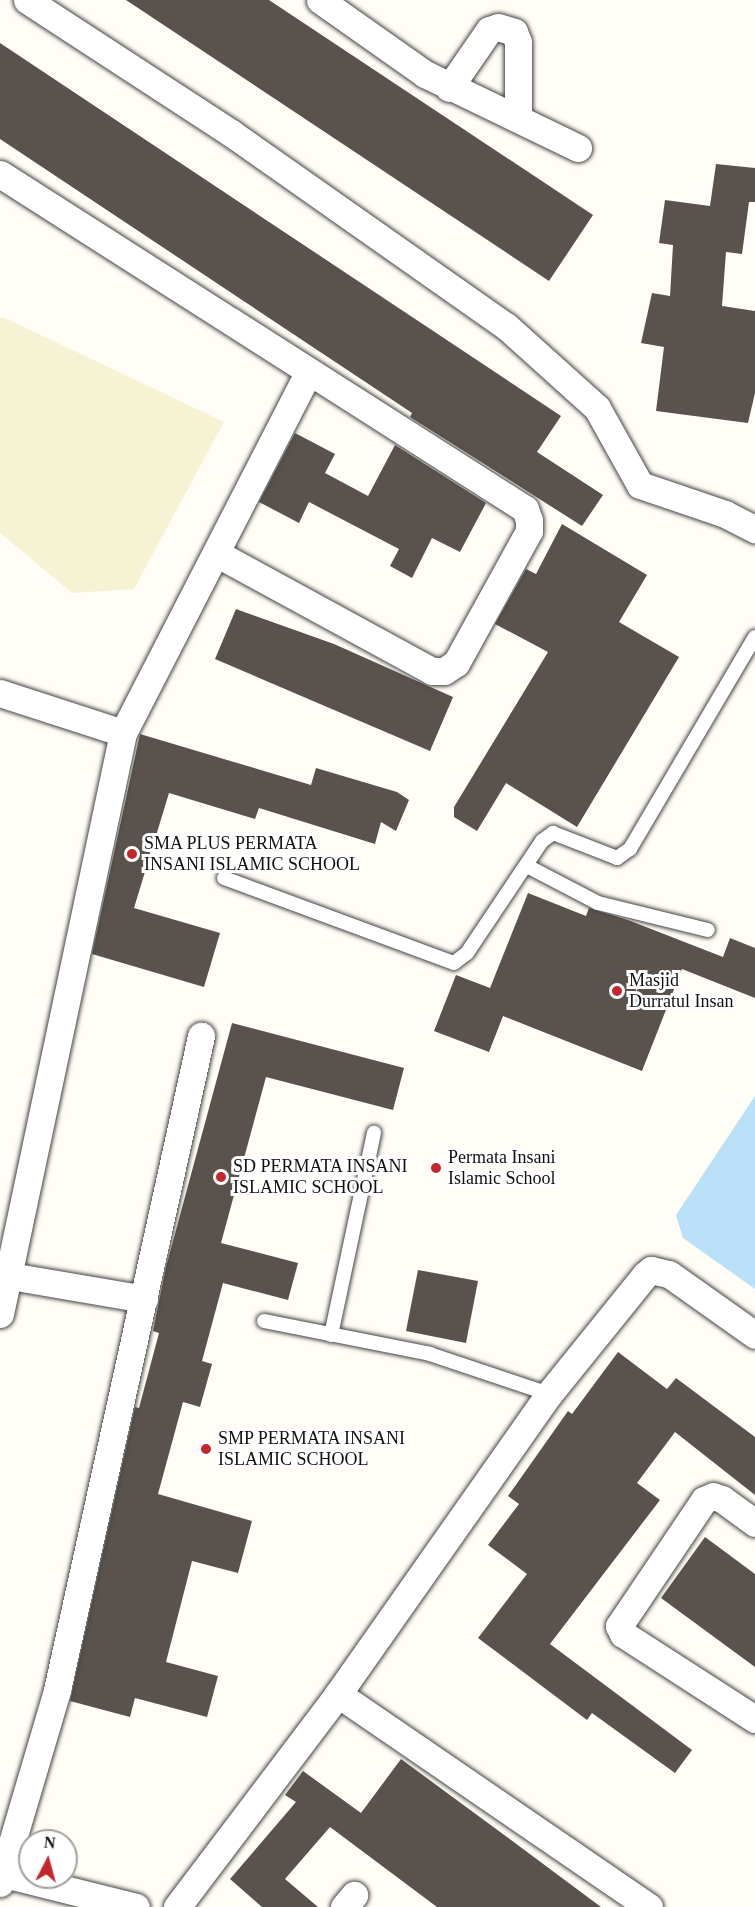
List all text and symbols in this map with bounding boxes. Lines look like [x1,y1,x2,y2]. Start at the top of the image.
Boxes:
place label: SMA PLUS PERMATA INSANI ISLAMIC SCHOOL [144,833,360,876]
marker: SMA PLUS PERMATA INSANI ISLAMIC SCHOOL [125,847,139,861]
place label: Masjid Durratul Insan [629,970,733,1012]
marker: Masjid Durratul Insan [610,984,624,998]
place label: Permata Insani Islamic School [448,1147,555,1190]
place label: SD PERMATA INSANI ISLAMIC SCHOOL [233,1156,409,1198]
marker: Permata Insani Islamic School [429,1161,443,1175]
marker: SD PERMATA INSANI ISLAMIC SCHOOL [214,1170,228,1184]
place label: SMP PERMATA INSANI ISLAMIC SCHOOL [218,1428,407,1470]
marker: SMP PERMATA INSANI ISLAMIC SCHOOL [199,1442,213,1456]
north arrow [18,1829,78,1889]
text: N [43,1834,56,1852]

